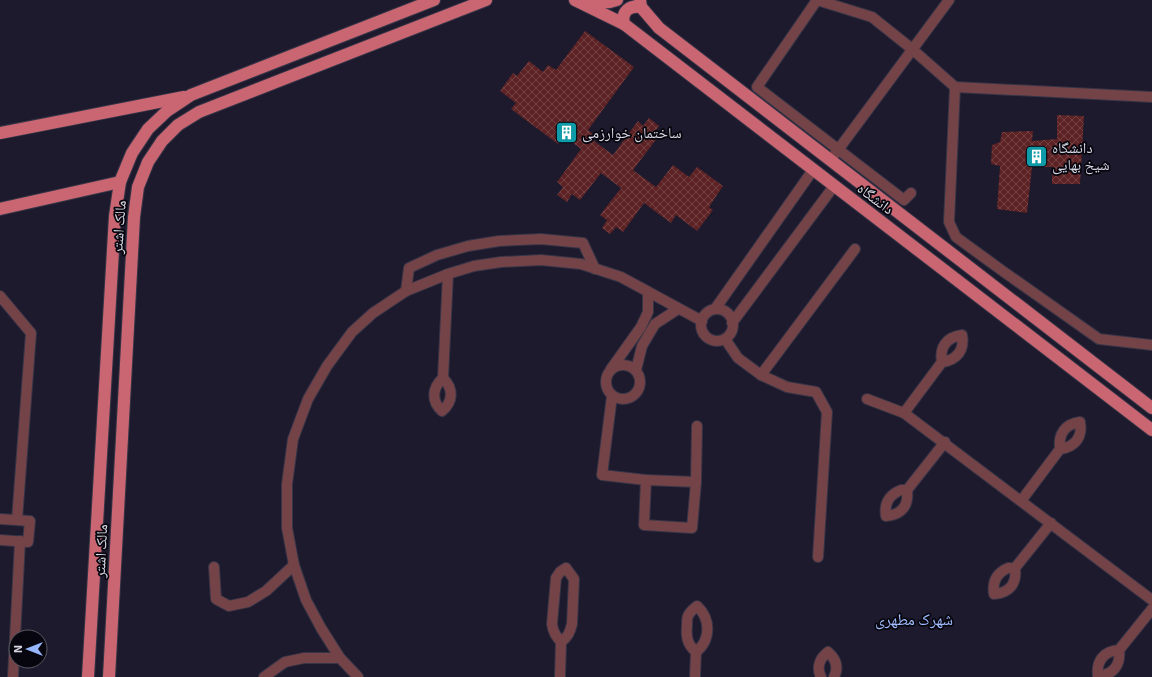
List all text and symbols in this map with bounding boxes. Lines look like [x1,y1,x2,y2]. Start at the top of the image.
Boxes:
building icon: ساختمان خوارزمی [553,119,579,145]
place label: ساختمان خوارزمی [582,123,682,143]
place label: دانشگاه شیخ بهایی [1052,138,1110,175]
building icon: دانشگاه شیخ بهایی [1024,143,1050,169]
street label: دانشگاه [854,179,898,217]
street label: مالک اشتر [107,199,130,255]
street label: مالک اشتر [90,524,111,579]
district label: شهرک مطهری [875,609,953,630]
north arrow [8,629,48,669]
text: N [11,645,24,653]

